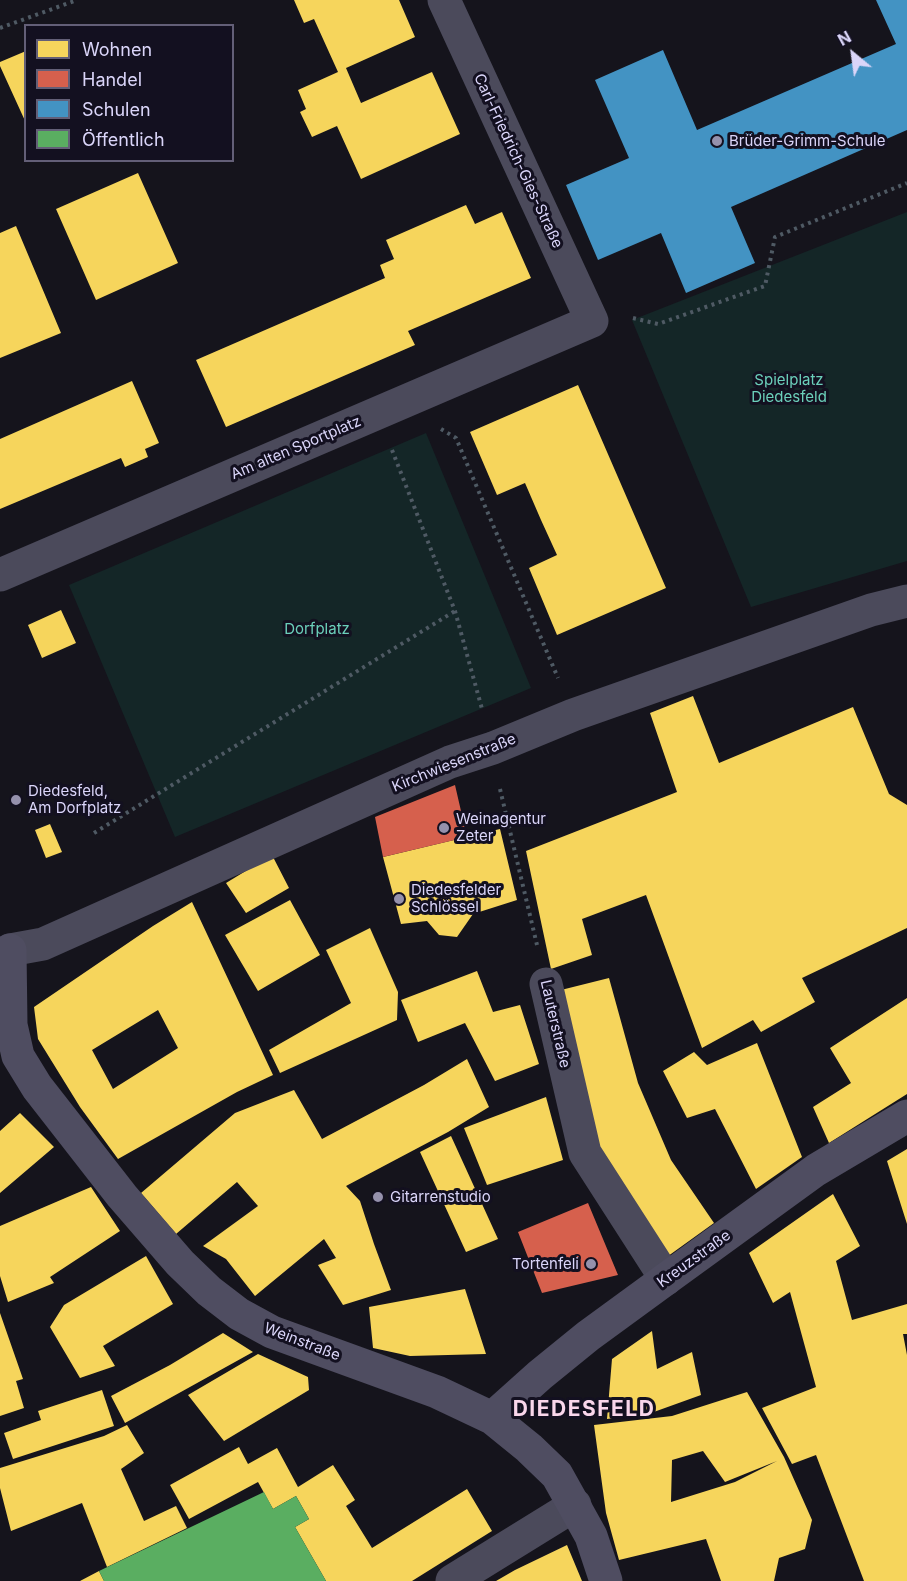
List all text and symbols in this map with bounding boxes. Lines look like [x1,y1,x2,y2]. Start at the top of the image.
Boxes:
legend [24,24,234,162]
north arrow [823,24,883,84]
text: N [834,27,854,50]
text: Wohnen [82,39,152,60]
text: Handel [82,69,142,90]
street label: Carl-Friedrich-Gies-Straße [470,71,566,251]
text: Schulen [82,99,151,120]
text: Öffentlich [82,129,165,150]
place label: Brüder-Grimm-Schule [729,132,885,150]
marker: Brüder-Grimm-Schule [710,134,724,148]
park label: Spielplatz Diedesfeld [751,371,827,406]
street label: Am alten Sportplatz [228,412,364,484]
park label: Dorfplatz [284,620,350,638]
street label: Kirchwiesenstraße [390,730,518,796]
place label: Diedesfeld, Am Dorfplatz [28,782,121,817]
marker: Diedesfeld, Am Dorfplatz [9,793,23,807]
place label: Weinagentur Zeter [456,810,546,845]
marker: Weinagentur Zeter [437,821,451,835]
place label: Diedesfelder Schlössel [411,881,501,916]
marker: Diedesfelder Schlössel [392,892,406,906]
street label: Lauterstraße [536,978,574,1070]
place label: Gitarrenstudio [390,1188,491,1206]
marker: Gitarrenstudio [371,1190,385,1204]
street label: Kreuzstraße [654,1226,734,1292]
place label: Tortenfeli [512,1255,579,1273]
marker: Tortenfeli [584,1257,598,1271]
street label: Weinstraße [261,1319,343,1365]
district label: DIEDESFELD [513,1397,655,1423]

